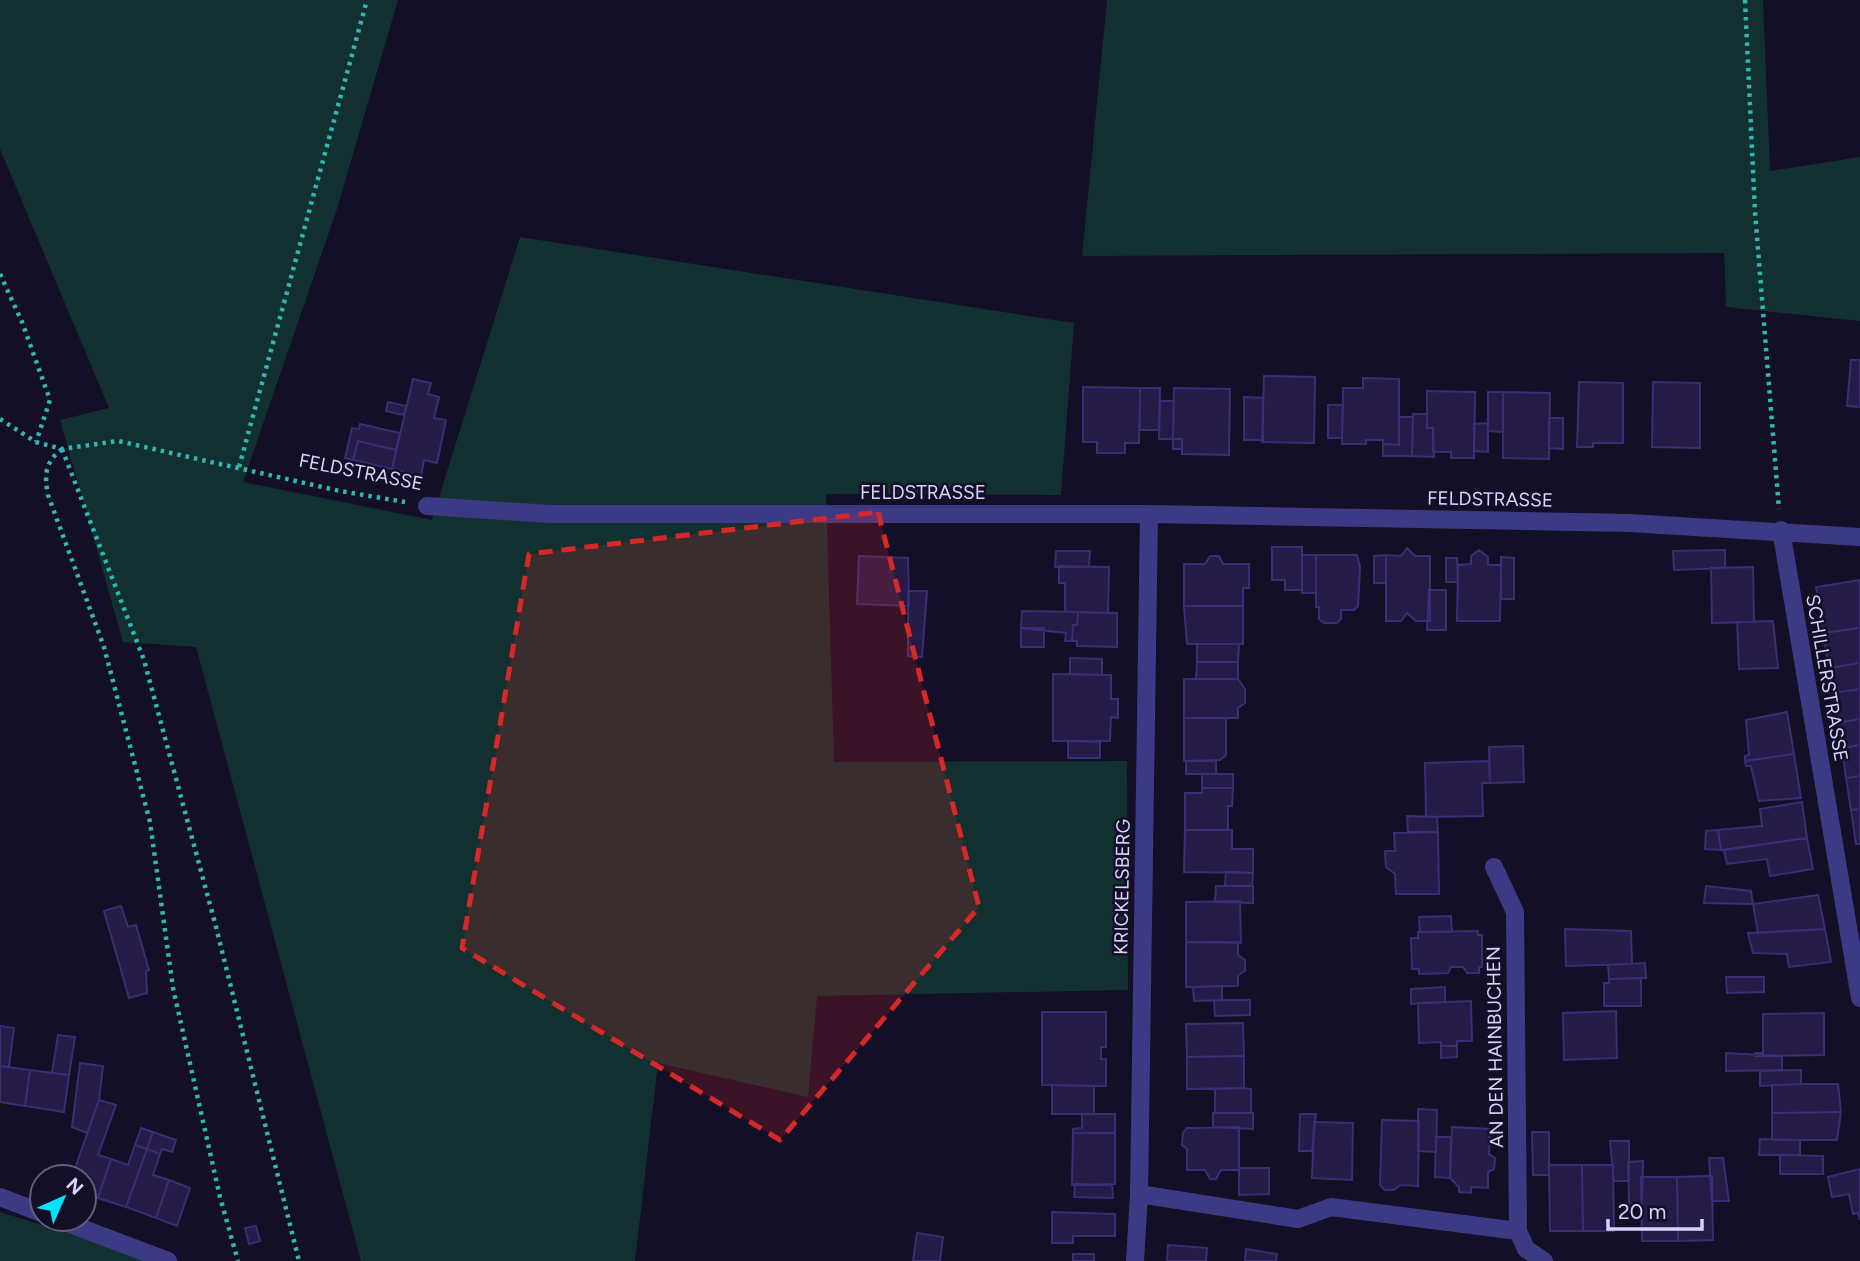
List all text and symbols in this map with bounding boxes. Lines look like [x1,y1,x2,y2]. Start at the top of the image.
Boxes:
street label: FELDSTRASSE [297,449,425,495]
street label: FELDSTRASSE [860,481,986,504]
street label: FELDSTRASSE [1427,486,1553,512]
street label: SCHILLERSTRASSE [1801,593,1853,763]
street label: KRICKELSBERG [1109,819,1135,955]
street label: AN DEN HAINBUCHEN [1482,946,1508,1148]
north arrow [28,1163,98,1233]
text: N [61,1173,88,1200]
scale bar [1608,1188,1702,1232]
text: 20 m [1618,1199,1666,1224]

